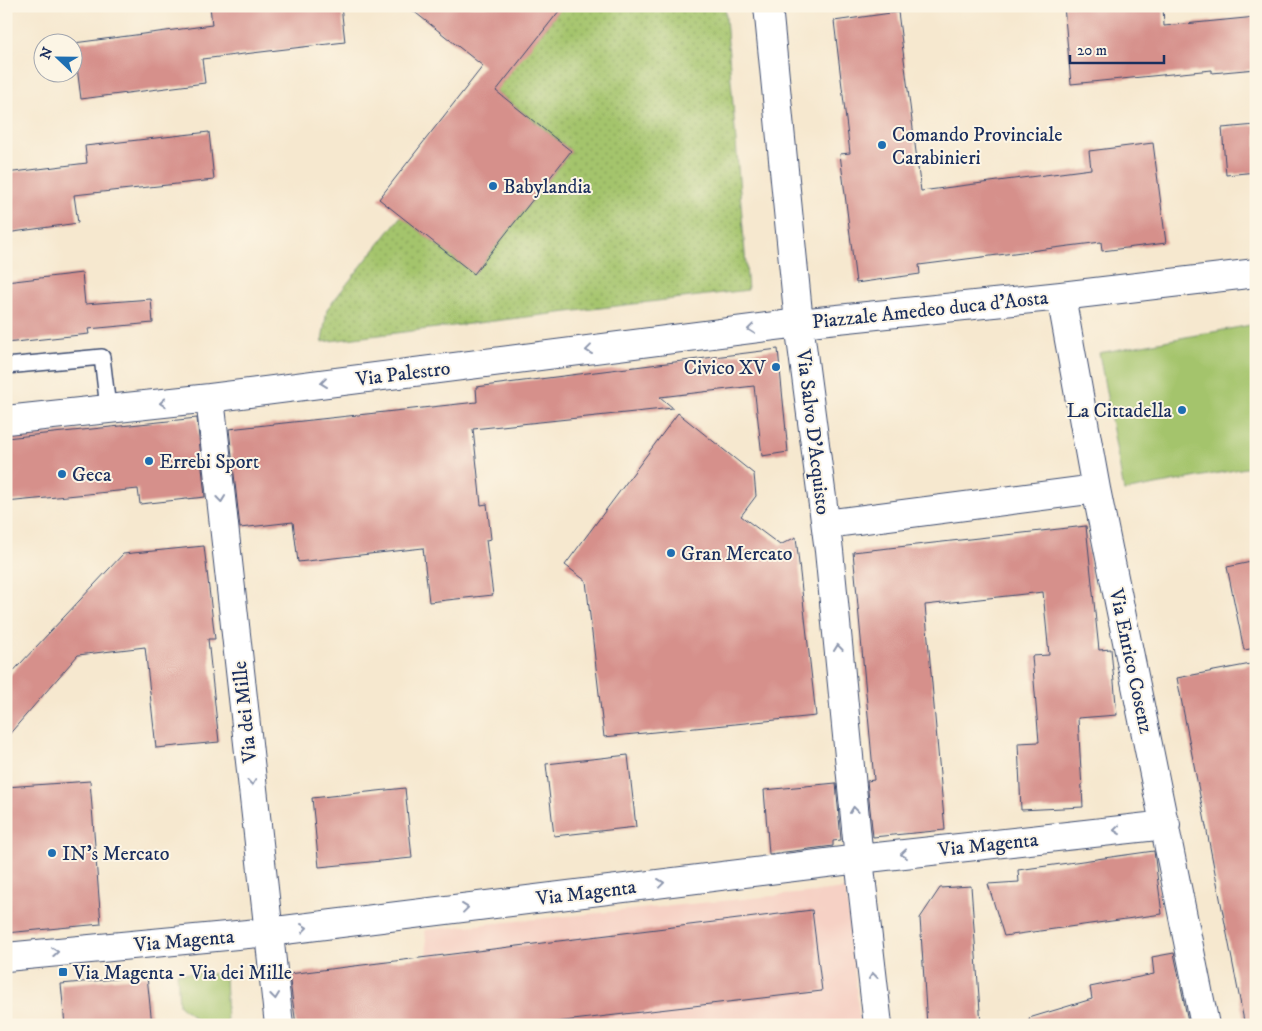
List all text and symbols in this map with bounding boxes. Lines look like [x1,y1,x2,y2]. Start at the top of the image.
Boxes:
north arrow [32,32,82,82]
scale bar [1070,32,1163,64]
text: 20 m [1077,41,1107,60]
text: N [36,44,58,62]
place label: Comando Provinciale Carabinieri [892,123,1063,171]
marker: Comando Provinciale Carabinieri [876,139,888,151]
place label: Babylandia [503,175,592,200]
marker: Babylandia [487,180,499,192]
street label: Piazzale Amedeo duca d'Aosta [811,286,1050,335]
one-way arrow [746,323,754,334]
one-way arrow [585,344,593,355]
street label: Via Salvo D'Acquisto [790,347,835,516]
street label: Via Palestro [354,356,452,393]
place label: Civico XV [684,356,766,381]
marker: Civico XV [770,361,782,373]
one-way arrow [320,378,328,388]
one-way arrow [158,397,166,408]
place label: La Cittadella [1066,399,1172,424]
marker: La Cittadella [1176,404,1188,416]
place label: Errebi Sport [159,450,259,475]
marker: Errebi Sport [143,455,155,467]
place label: Geca [72,463,112,488]
marker: Geca [56,468,68,480]
one-way arrow [215,495,226,503]
place label: Gran Mercato [681,542,793,567]
marker: Gran Mercato [665,547,677,559]
street label: Via Enrico Cosenz [1103,586,1158,736]
one-way arrow [833,644,844,652]
street label: Via dei Mille [228,660,263,765]
one-way arrow [246,779,257,787]
one-way arrow [849,806,860,814]
one-way arrow [1113,824,1121,835]
street label: Via Magenta [936,828,1040,863]
place label: IN's Mercato [62,842,169,867]
marker: IN's Mercato [46,847,58,859]
one-way arrow [899,848,907,859]
street label: Via Magenta [534,875,638,912]
one-way arrow [657,878,665,889]
one-way arrow [460,903,469,913]
one-way arrow [299,923,308,933]
street label: Via Magenta [132,925,236,958]
one-way arrow [51,947,59,958]
place label: Via Magenta - Via dei Mille [72,961,292,986]
marker: Via Magenta - Via dei Mille [57,966,69,978]
one-way arrow [868,972,879,980]
one-way arrow [269,992,280,1000]

